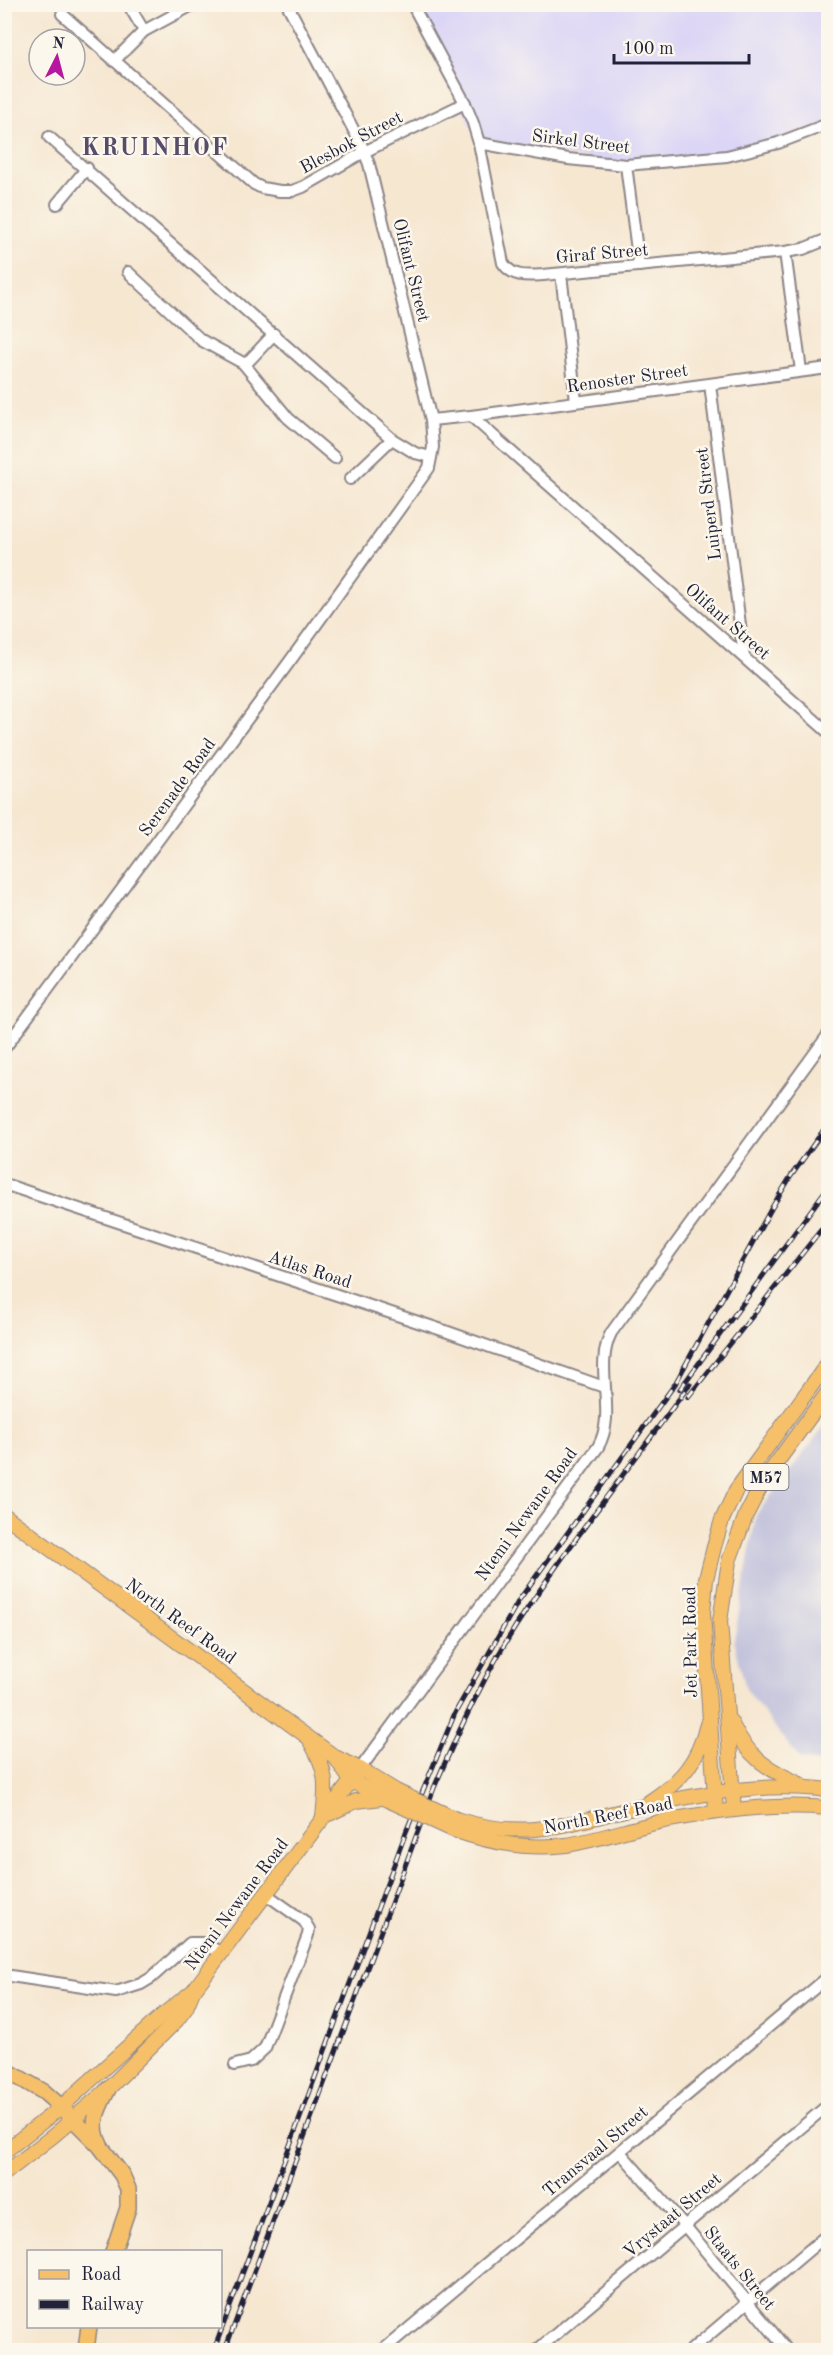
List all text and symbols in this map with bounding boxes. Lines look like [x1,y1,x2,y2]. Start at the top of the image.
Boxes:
north arrow [27,27,87,87]
scale bar [614,27,749,65]
text: N [51,35,66,53]
text: 100 m [623,40,674,58]
street label: Blesbok Street [297,108,406,178]
street label: Sirkel Street [531,127,631,157]
district label: KRUINHOF [81,137,229,161]
street label: Olifant Street [389,217,433,324]
street label: Giraf Street [555,241,649,267]
street label: Renoster Street [565,362,689,396]
street label: Luiperd Street [693,446,725,561]
street label: Olifant Street [681,580,773,663]
street label: Serenade Road [136,735,219,840]
street label: Atlas Road [266,1248,354,1292]
street label: Ntemi Ncwane Road [473,1445,581,1585]
road number: M57 [744,1464,789,1490]
street label: North Reef Road [122,1576,239,1668]
street label: Jet Park Road [681,1586,701,1698]
street label: North Reef Road [542,1795,675,1837]
street label: Ntemi Ncwane Road [182,1835,292,1974]
street label: Transvaal Street [540,2103,652,2201]
street label: Vrystaat Street [620,2170,725,2262]
street label: Staats Street [700,2223,778,2314]
legend [27,2250,222,2328]
text: Road [81,2266,121,2284]
text: Railway [81,2296,144,2314]

